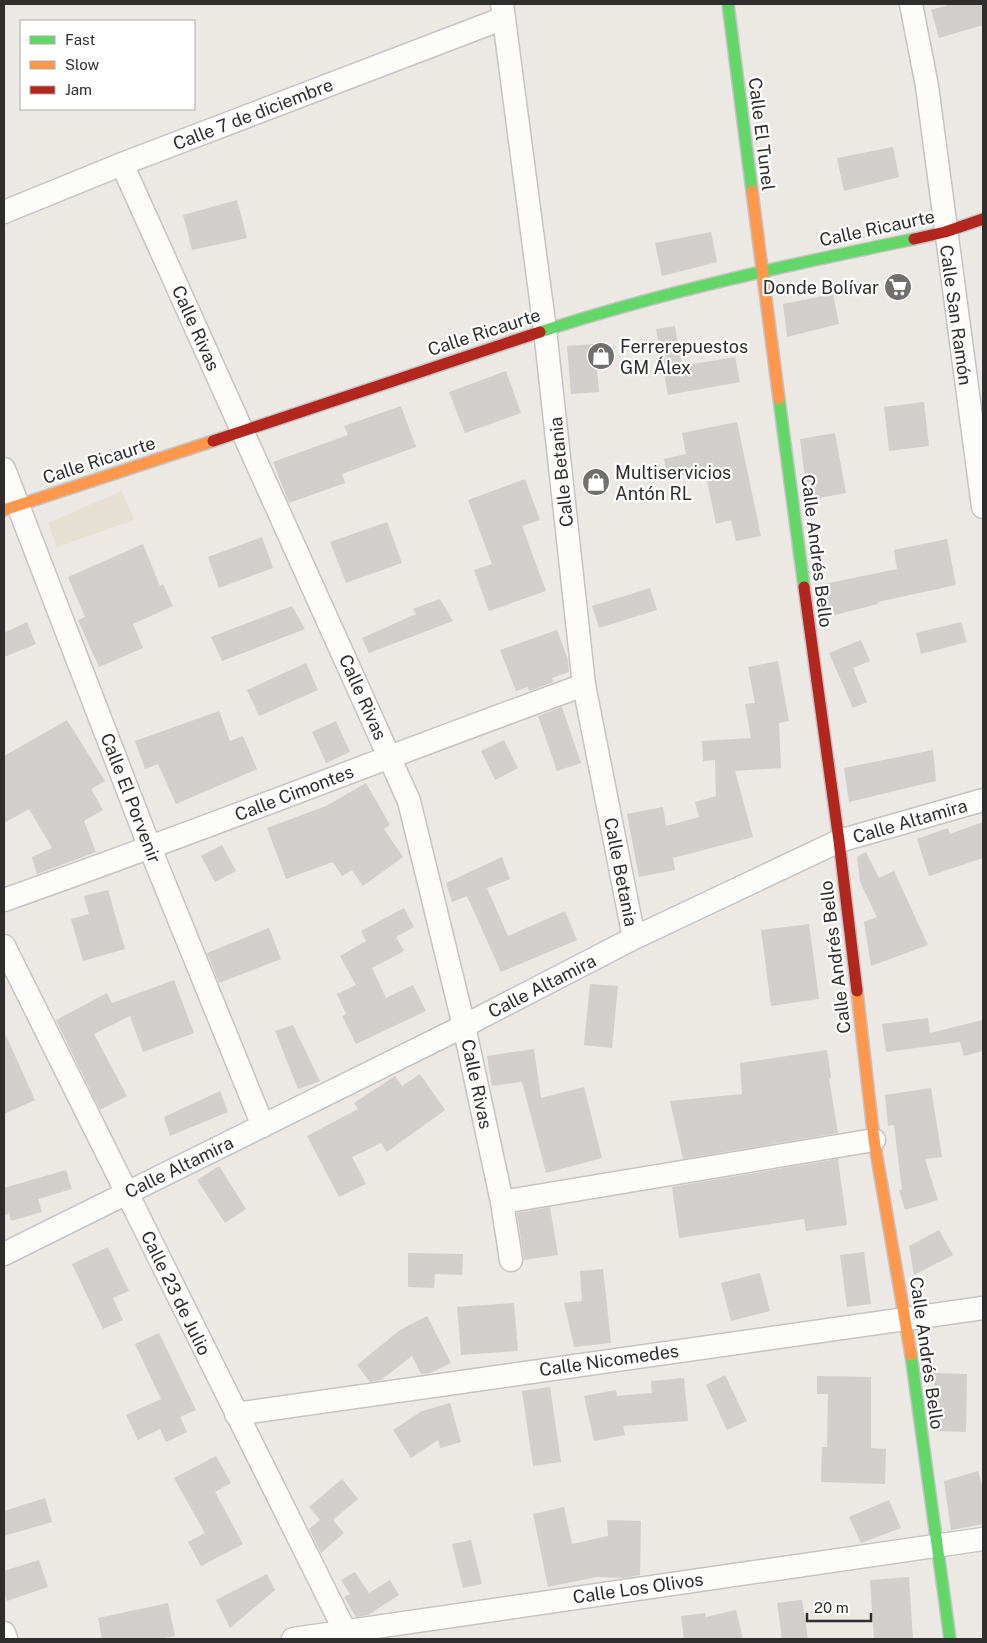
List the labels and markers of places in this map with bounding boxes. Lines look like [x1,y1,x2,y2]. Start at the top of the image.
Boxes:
supermarket icon: Donde Bolívar [883,272,913,302]
place label: Donde Bolívar [763,277,879,298]
place label: Ferrerepuestos GM Álex [620,336,748,378]
shop icon: Ferrerepuestos GM Álex [586,341,616,371]
place label: Multiservicios Antón RL [615,462,731,504]
shop icon: Multiservicios Antón RL [581,467,611,497]

